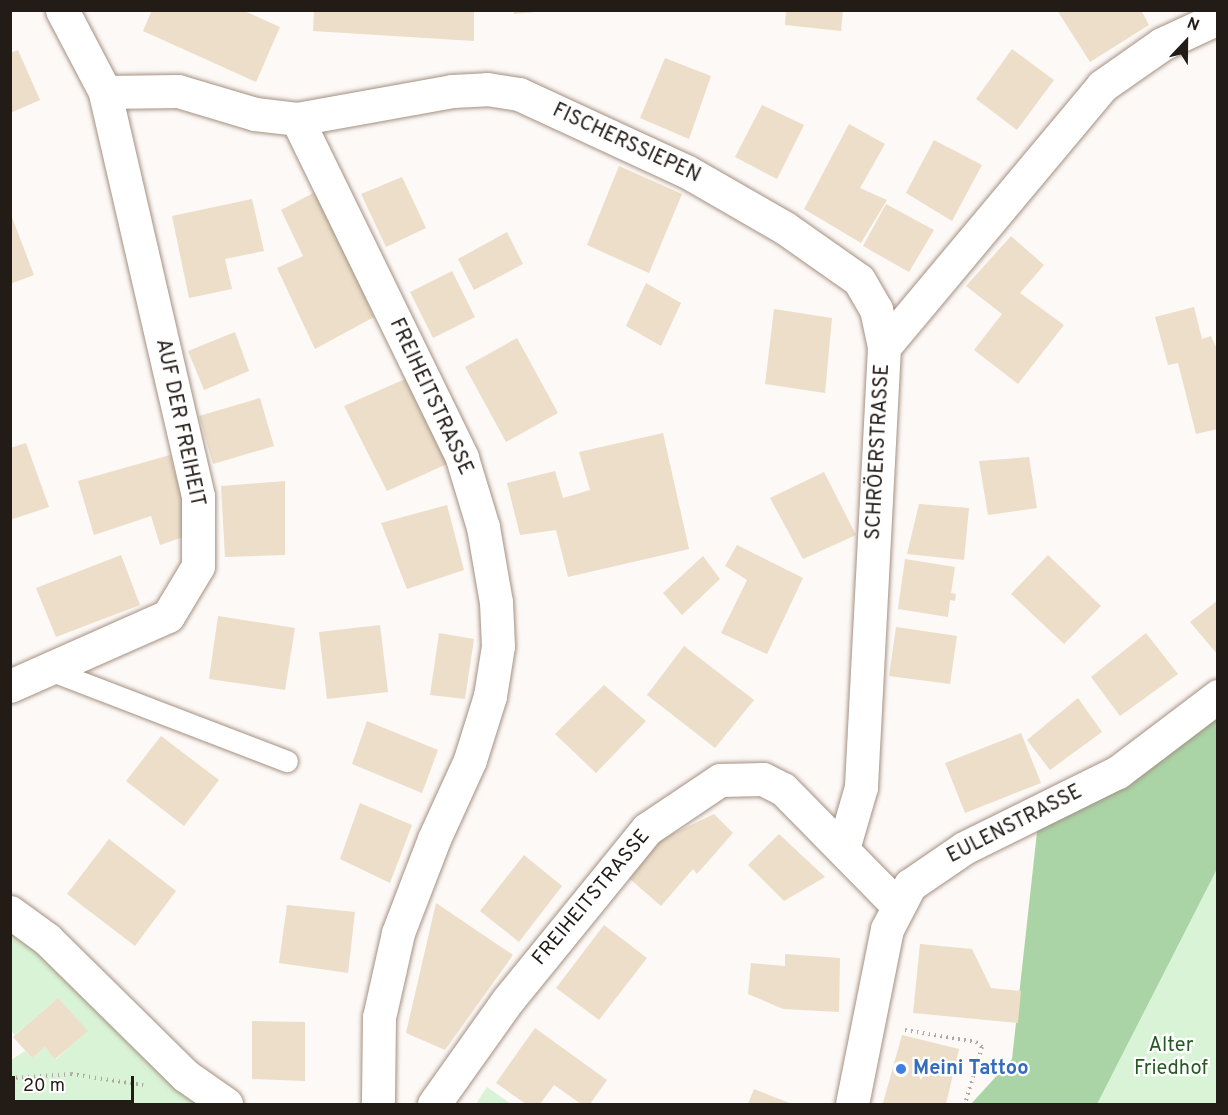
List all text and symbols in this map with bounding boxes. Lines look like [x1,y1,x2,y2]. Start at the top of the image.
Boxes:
north arrow [1156,12,1216,72]
text: N [1184,14,1202,37]
street label: FISCHERSSIEPEN [548,99,704,189]
street label: FREIHEITSTRASSE [383,315,477,479]
street label: AUF DER FREIHEIT [149,337,209,509]
street label: SCHRÖERSTRASSE [862,363,896,541]
street label: EULENSTRASSE [944,781,1086,869]
street label: FREIHEITSTRASSE [528,825,656,971]
park label: Alter Friedhof [1134,1034,1208,1081]
place label: Meini Tattoo [913,1057,1029,1081]
marker: Meini Tattoo [894,1062,908,1076]
scale bar [15,1064,136,1102]
text: 20 m [23,1075,65,1098]

